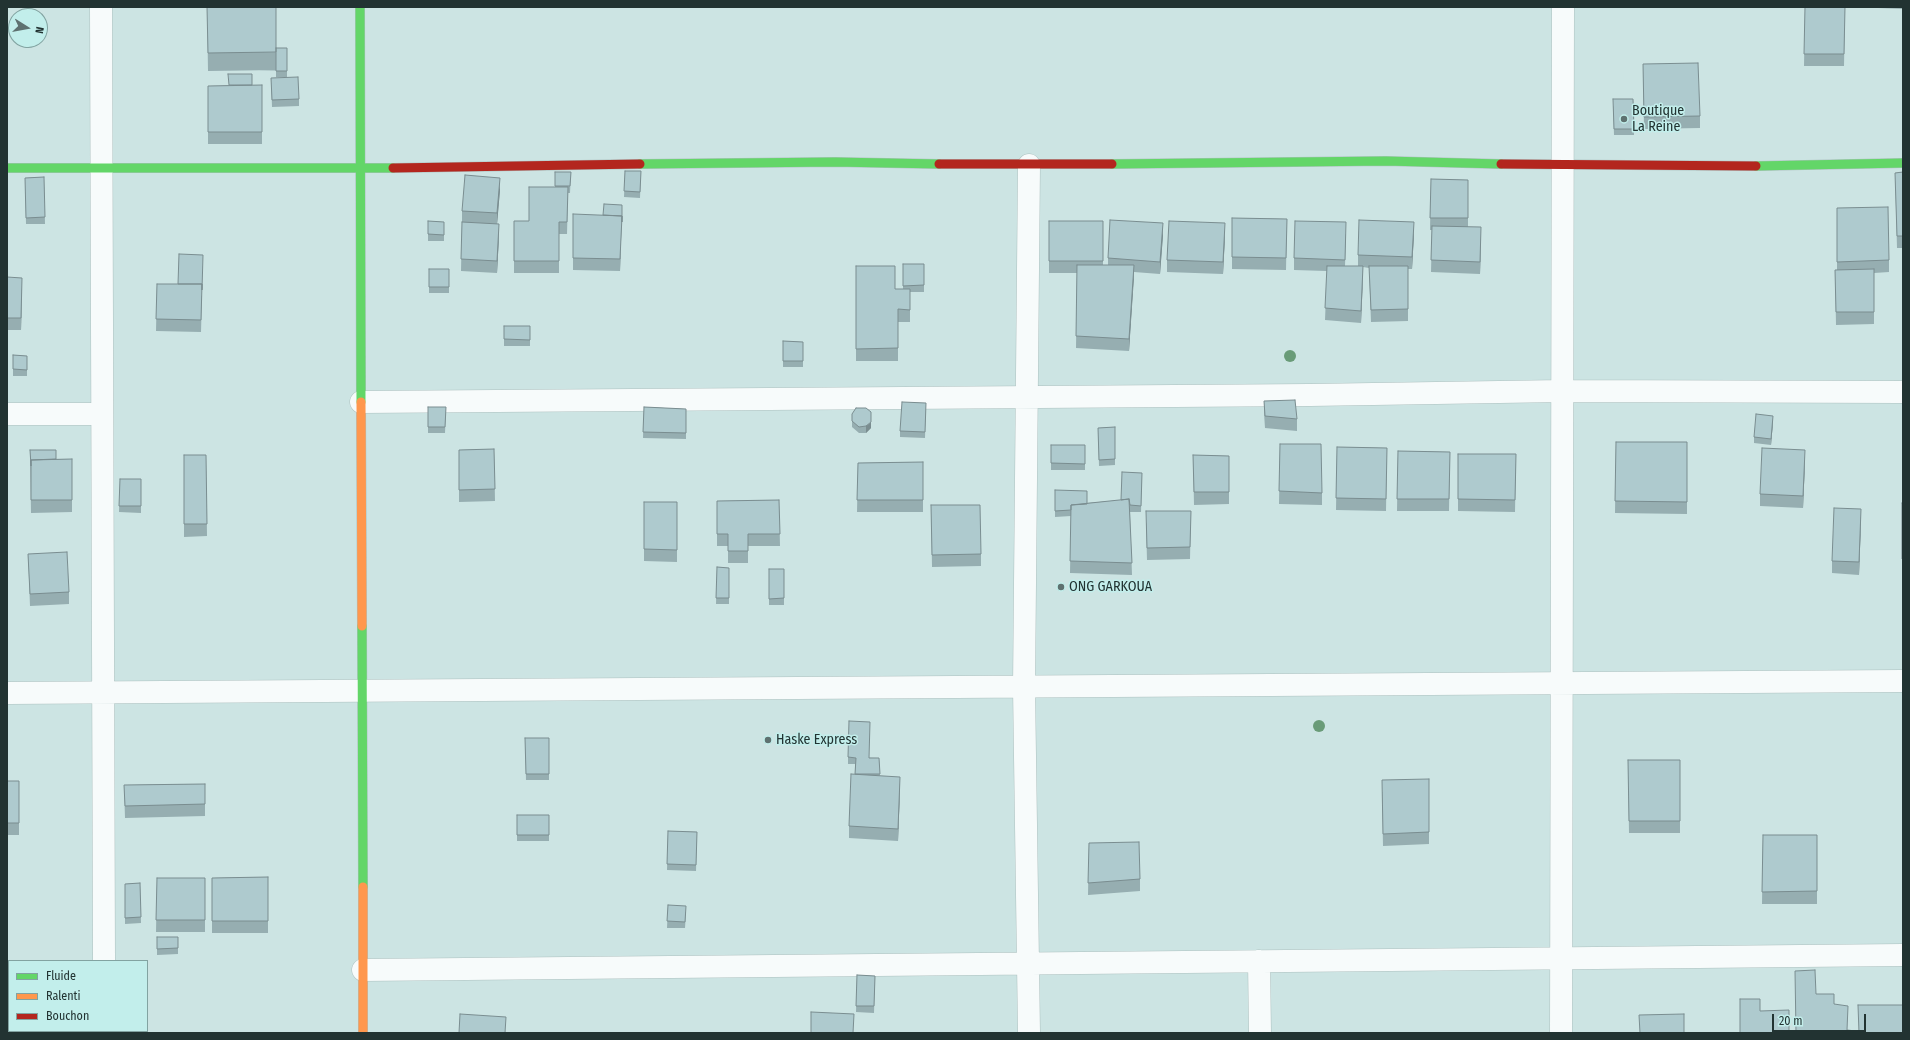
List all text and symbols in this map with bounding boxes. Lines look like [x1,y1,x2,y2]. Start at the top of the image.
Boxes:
north arrow [8,8,48,48]
text: N [32,26,46,35]
place label: Boutique La Reine [1632,103,1684,136]
marker: Boutique La Reine [1619,114,1629,124]
place label: ONG GARKOUA [1069,579,1152,595]
marker: ONG GARKOUA [1056,582,1066,592]
place label: Haske Express [776,732,857,748]
marker: Haske Express [763,735,773,745]
legend [8,960,148,1032]
text: Fluide [46,969,76,983]
text: Ralenti [46,989,81,1003]
scale bar [1774,1006,1868,1032]
text: Bouchon [46,1009,89,1023]
text: 20 m [1779,1014,1803,1028]

